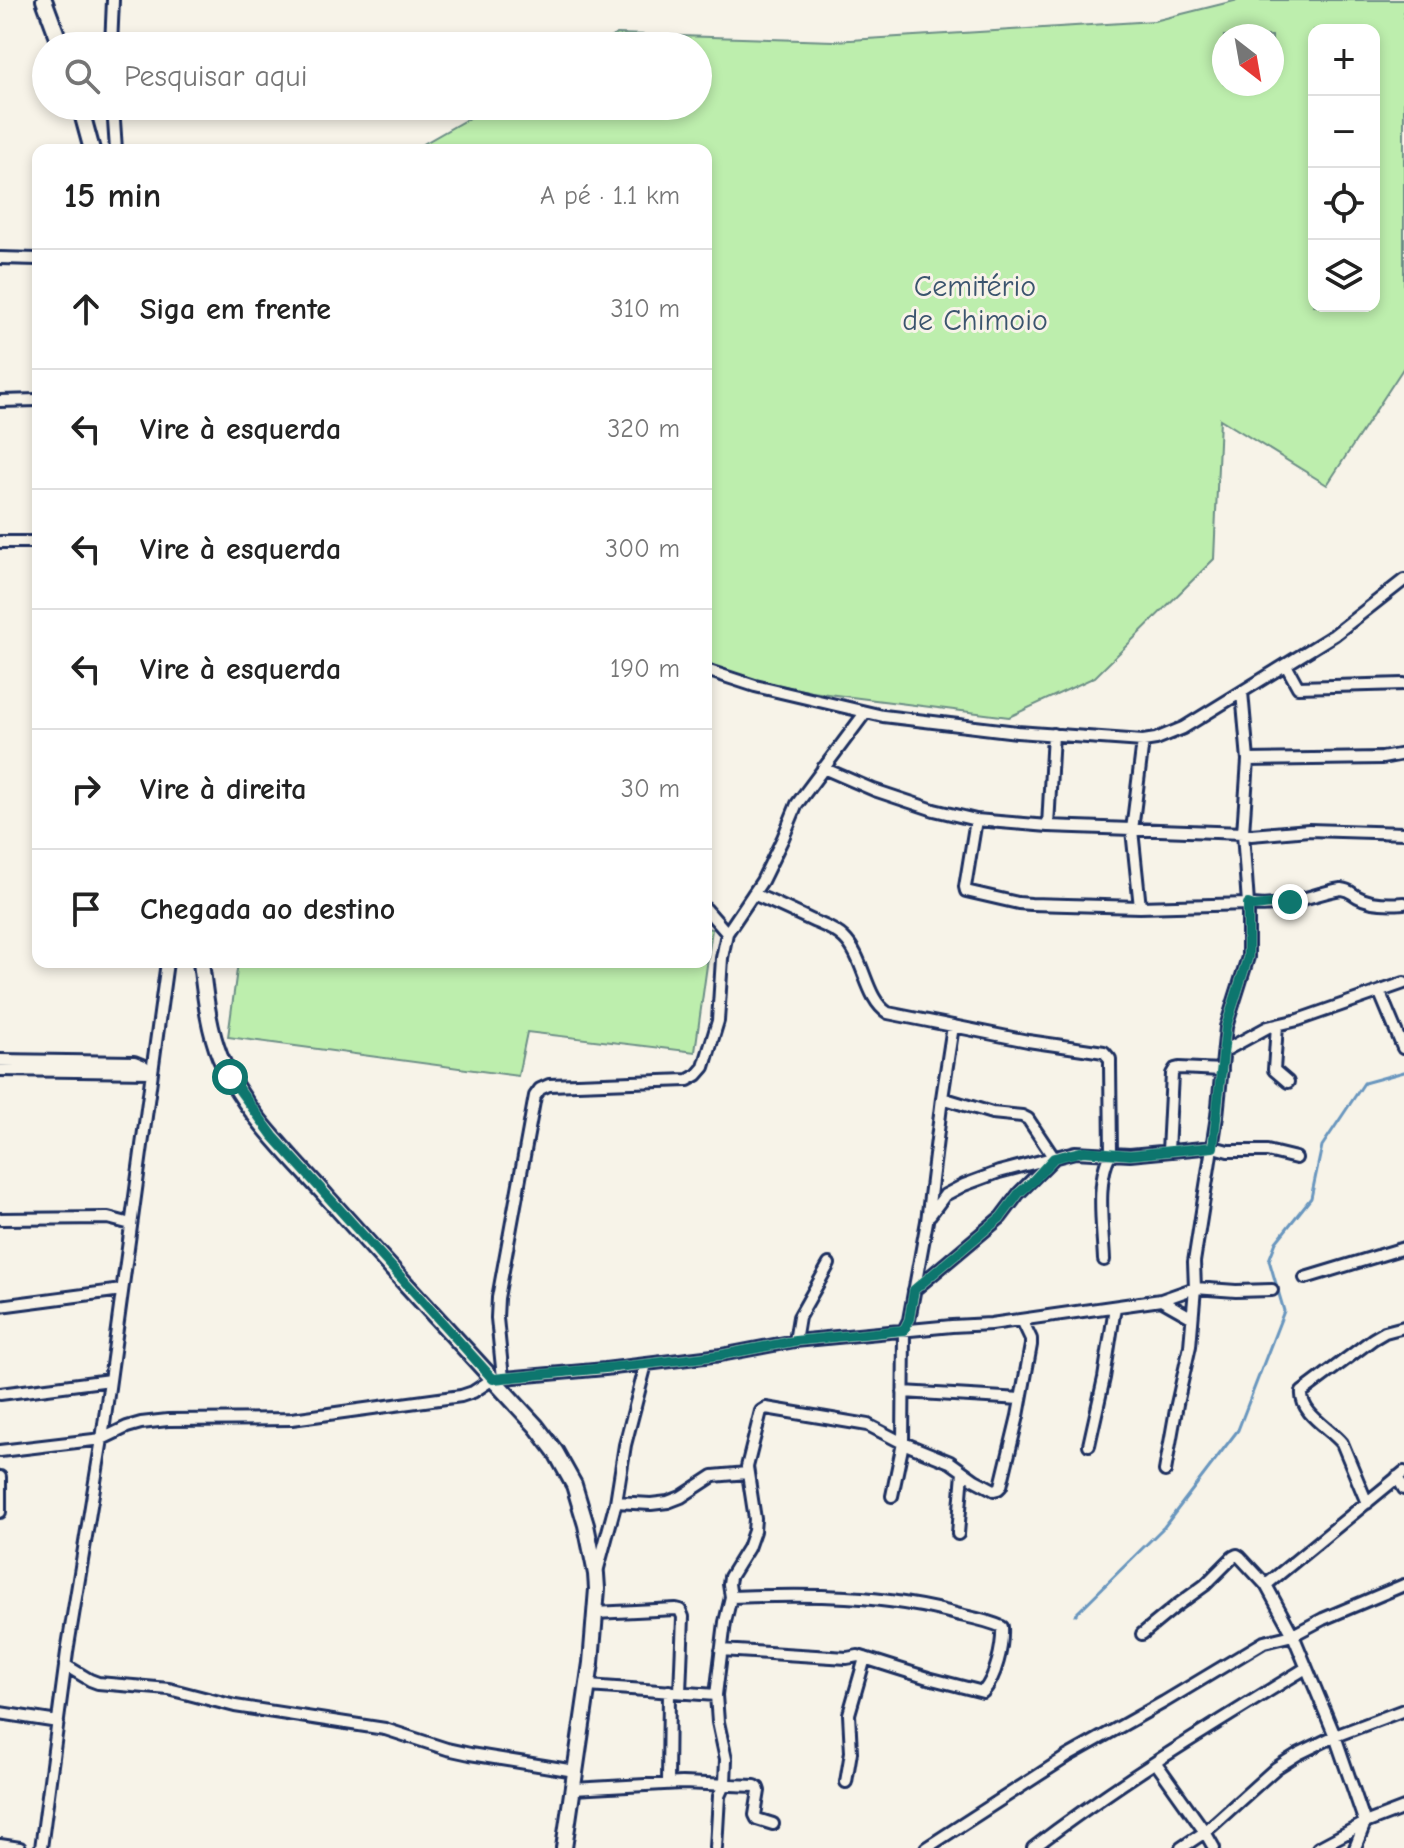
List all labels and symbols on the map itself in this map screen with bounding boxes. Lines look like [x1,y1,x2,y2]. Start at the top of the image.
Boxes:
north arrow [1212,24,1284,96]
park label: Cemitério de Chimoio [902,269,1048,338]
route end [1272,884,1308,920]
route start [212,1059,248,1095]

